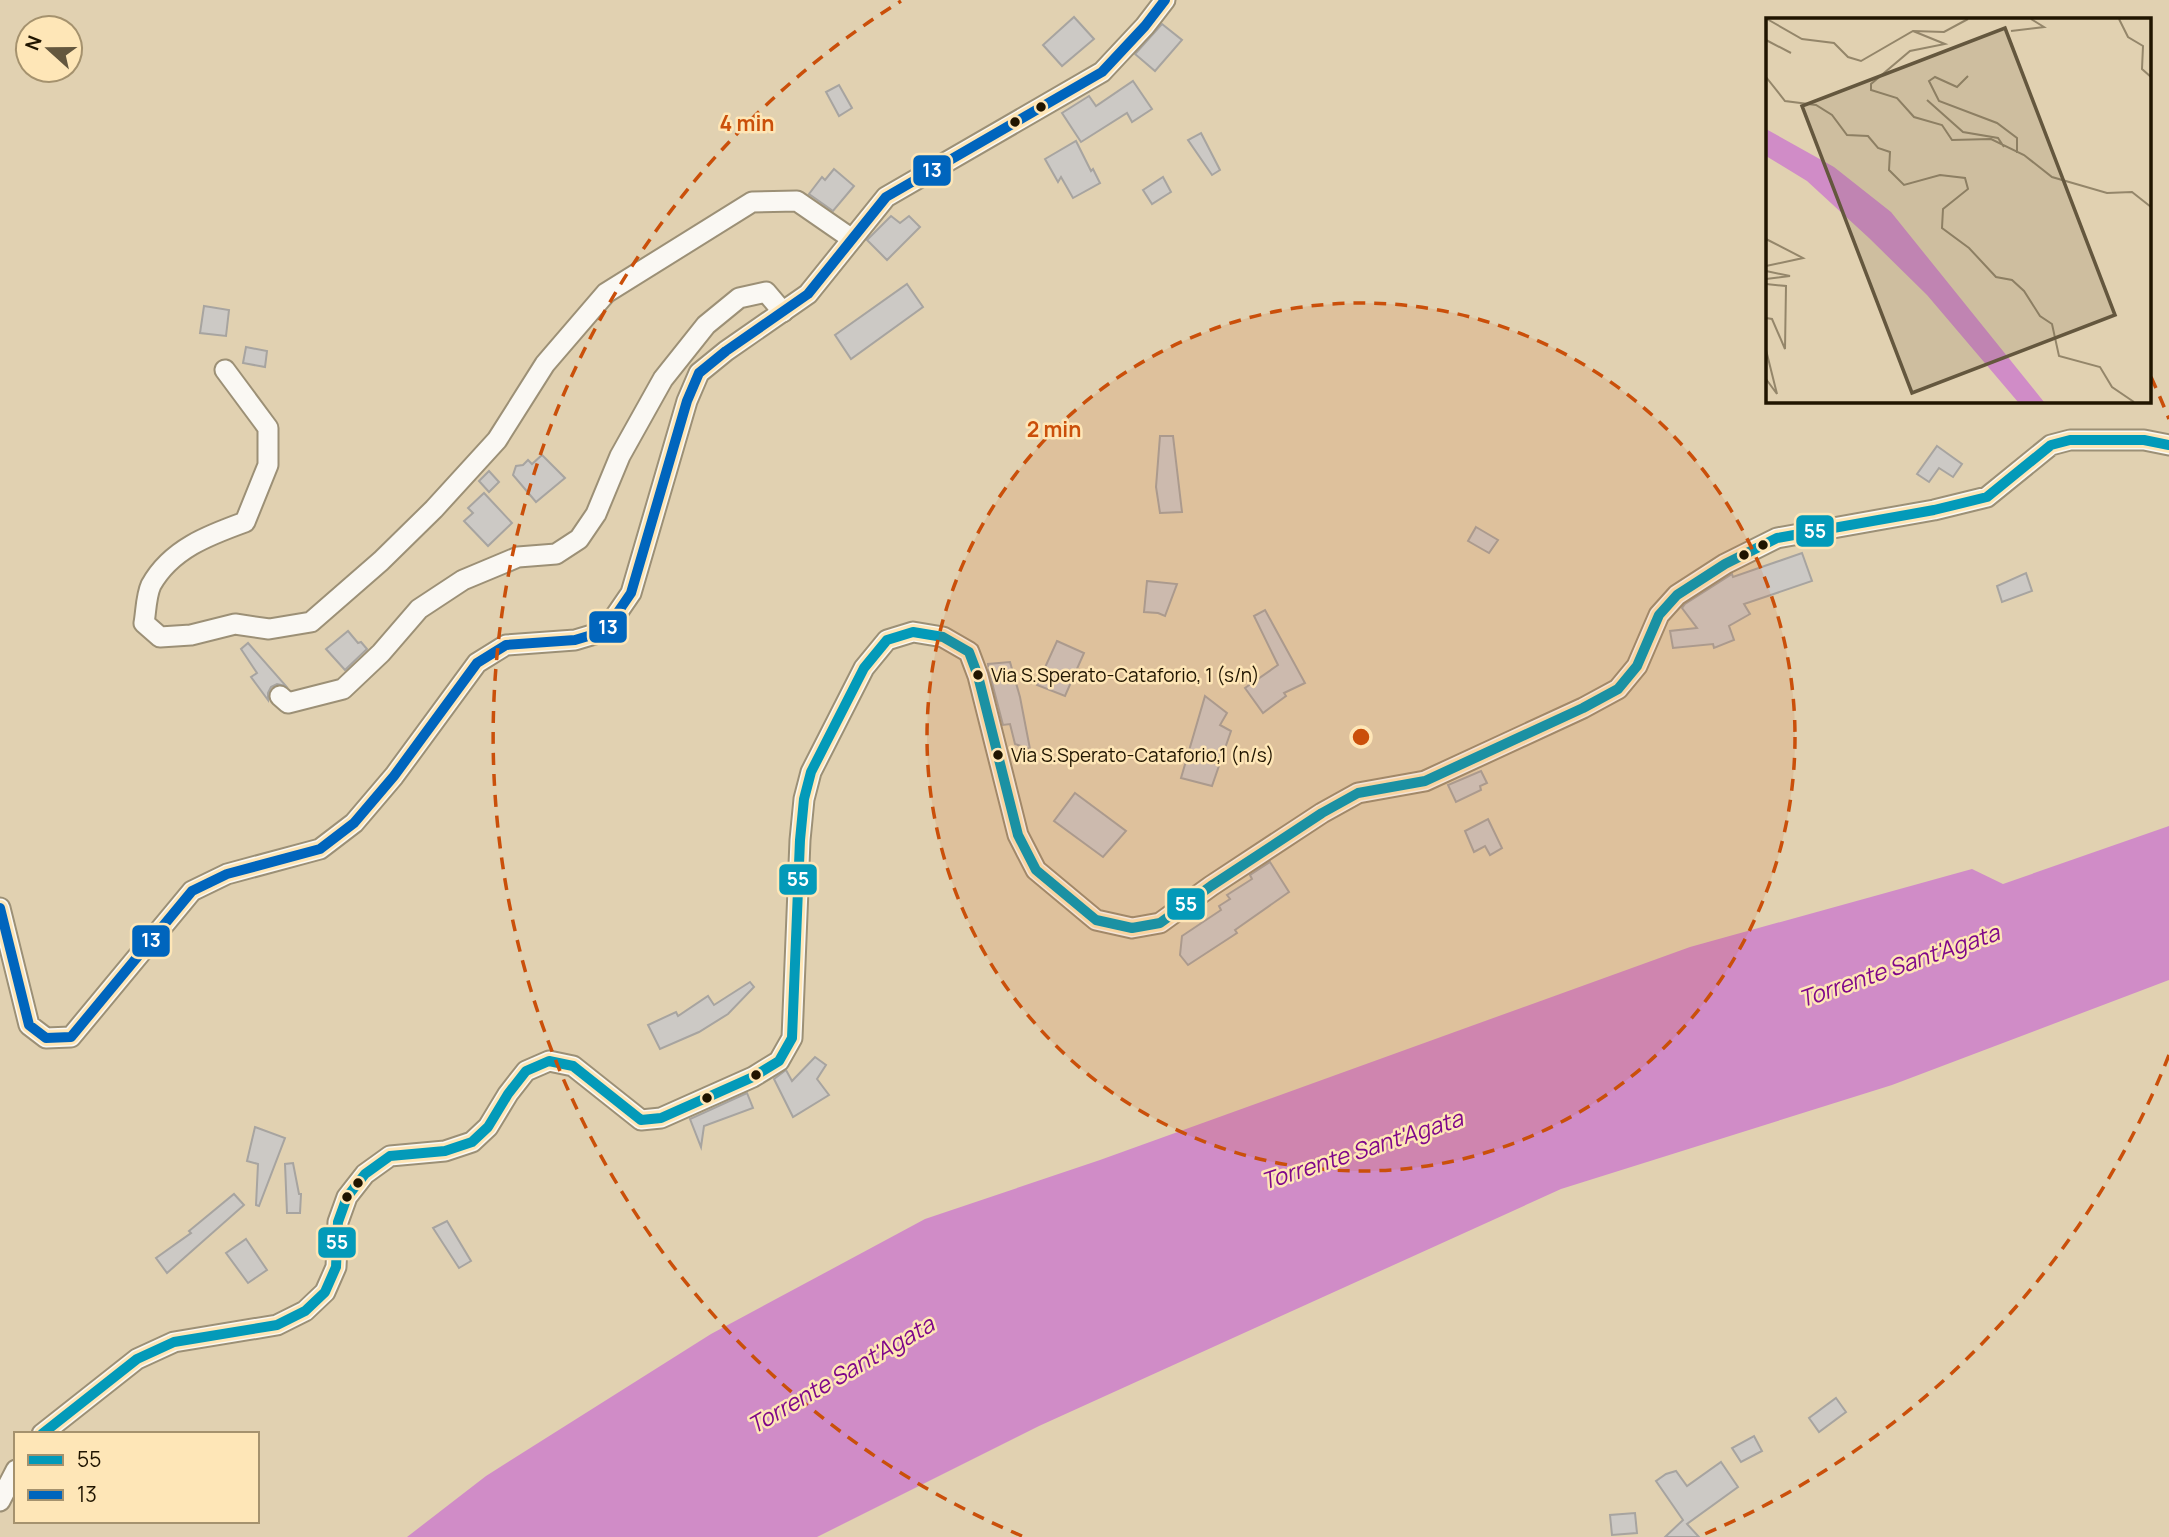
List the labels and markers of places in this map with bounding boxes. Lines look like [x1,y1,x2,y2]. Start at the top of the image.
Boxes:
unlabelled marker [1034,100,1048,114]
unlabelled marker [1008,115,1022,129]
unlabelled marker [1756,538,1770,552]
unlabelled marker [1737,548,1751,562]
place label: Via S.Sperato-Cataforio, 1 (s/n) [991,662,1260,688]
marker: Via S.Sperato-Cataforio, 1 (s/n) [971,668,985,682]
centre of rings [1349,725,1373,749]
place label: Via S.Sperato-Cataforio,1 (n/s) [1011,742,1274,768]
marker: Via S.Sperato-Cataforio,1 (n/s) [991,748,1005,762]
unlabelled marker [749,1068,763,1082]
unlabelled marker [700,1091,714,1105]
unlabelled marker [351,1176,365,1190]
unlabelled marker [340,1190,354,1204]

